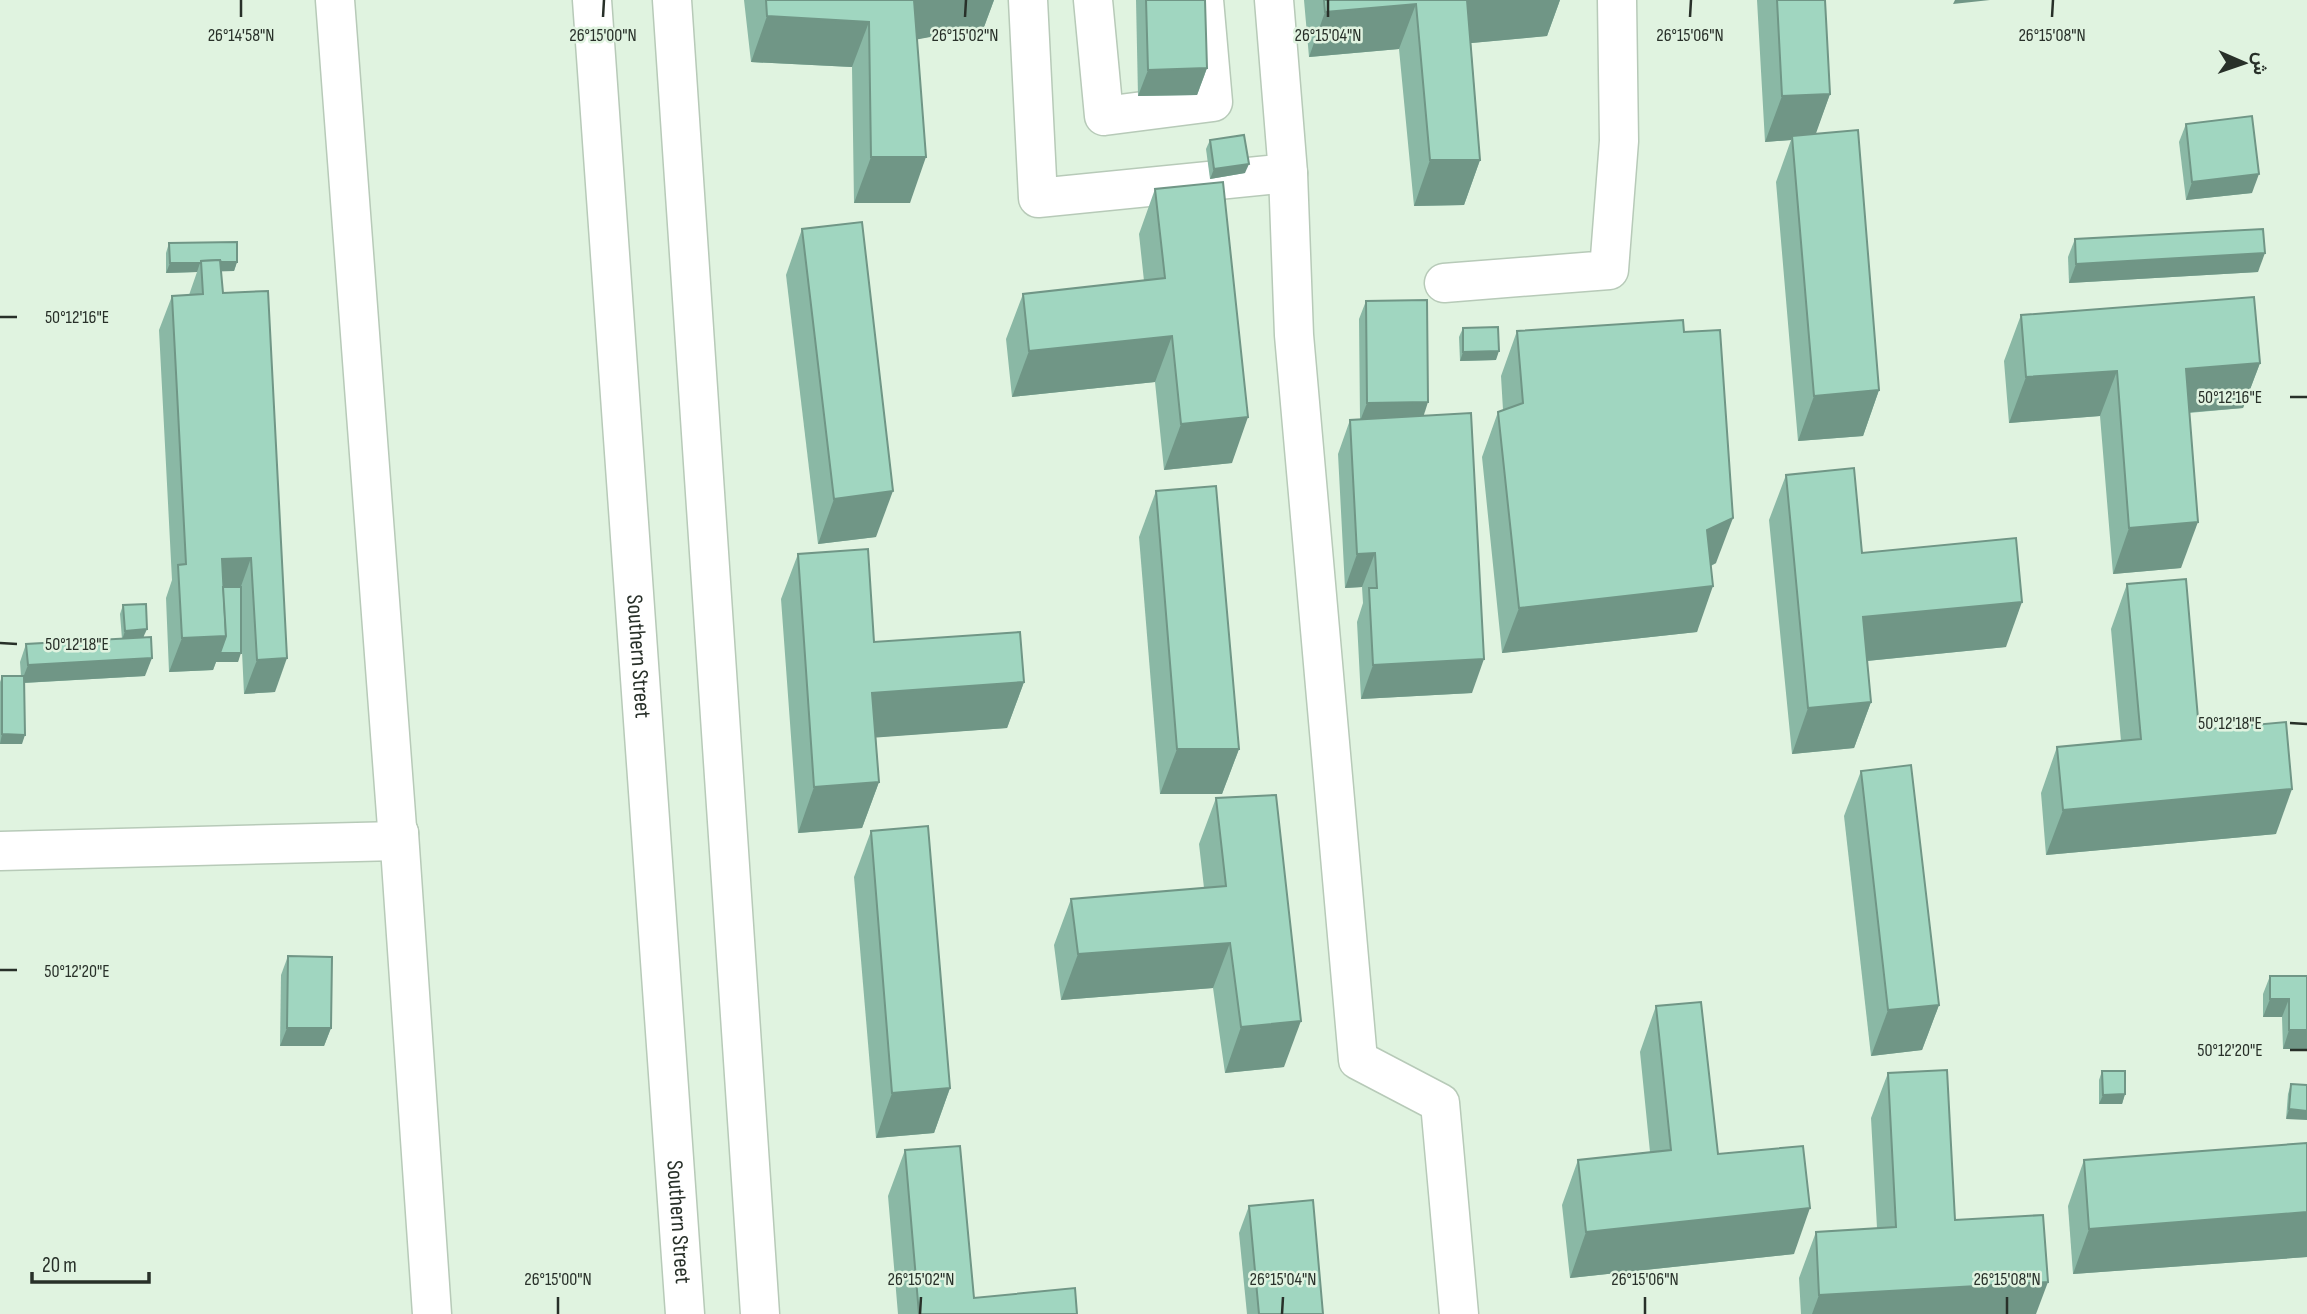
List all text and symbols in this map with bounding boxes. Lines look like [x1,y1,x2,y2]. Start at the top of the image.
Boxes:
text: 26°14'58"N [208,25,274,46]
text: 26°15'00"N [569,25,637,46]
text: 26°15'02"N [932,25,998,46]
text: 26°15'04"N [1295,25,1362,46]
text: 26°15'06"N [1656,25,1724,46]
text: 26°15'08"N [2018,25,2086,46]
north arrow [2209,28,2279,98]
text: ش [2248,52,2271,76]
text: 50°12'16"E [45,307,109,328]
text: 50°12'16"E [2198,387,2262,408]
street label: Southern Street [620,594,657,719]
text: 50°12'18"E [45,634,109,655]
text: 50°12'18"E [2198,713,2262,734]
text: 50°12'20"E [44,961,110,982]
text: 50°12'20"E [2197,1040,2263,1061]
street label: Southern Street [660,1159,697,1285]
scale bar [32,1240,149,1284]
text: 20 m [42,1253,77,1278]
text: 26°15'00"N [524,1269,592,1290]
text: 26°15'02"N [888,1269,954,1290]
text: 26°15'04"N [1250,1269,1317,1290]
text: 26°15'06"N [1611,1269,1679,1290]
text: 26°15'08"N [1973,1269,2041,1290]

